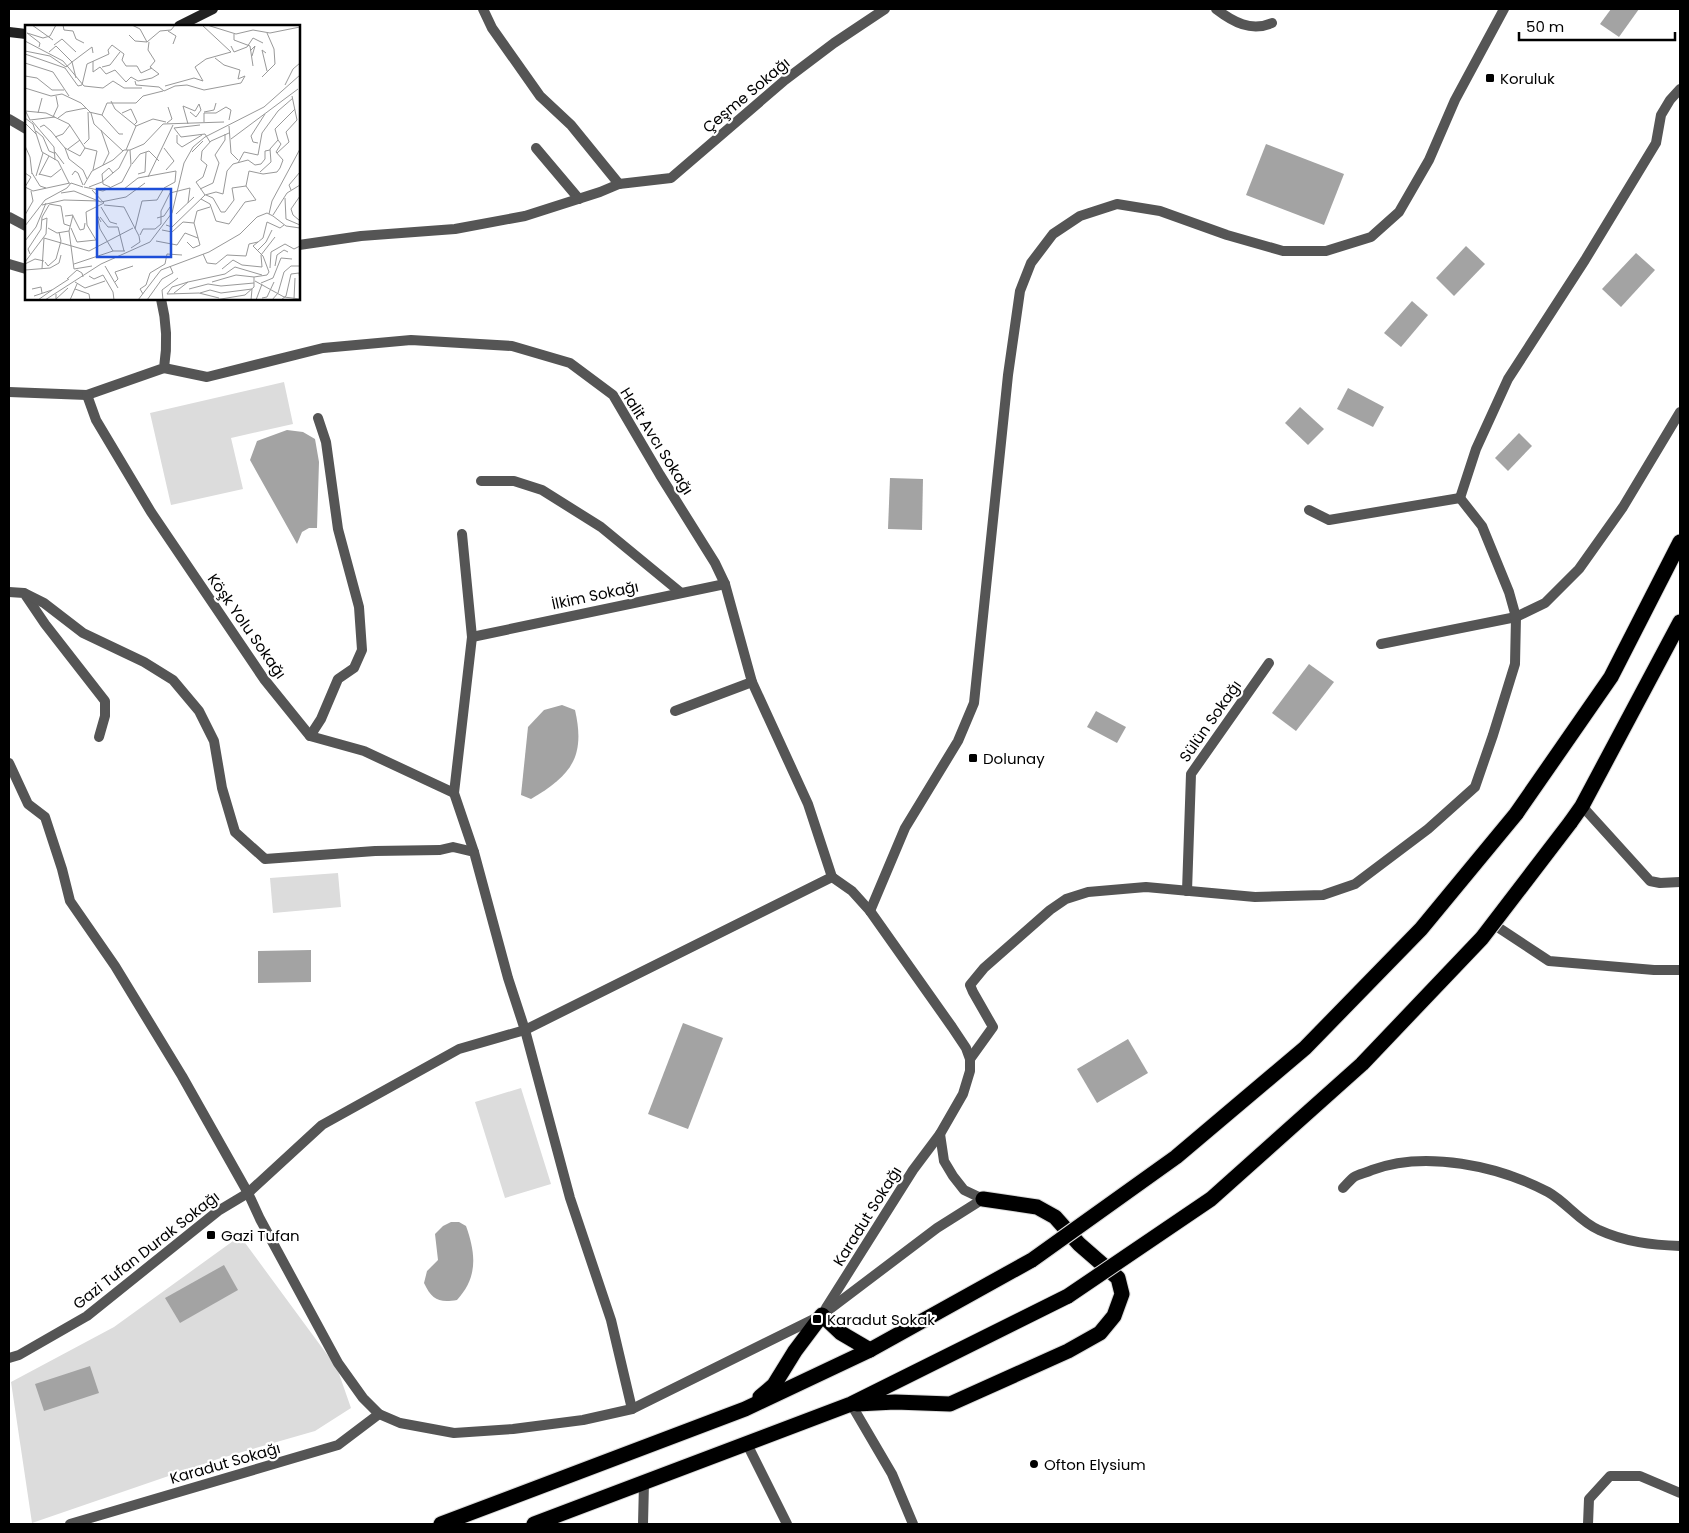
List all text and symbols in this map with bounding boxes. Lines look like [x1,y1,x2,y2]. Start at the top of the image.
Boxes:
scale bar [1519,10,1675,42]
text: 50 m [1526,16,1564,37]
inset map [25,25,300,300]
street label: Çeşme Sokağı [698,52,794,138]
place label: Koruluk [1500,68,1555,89]
marker: Koruluk [1484,72,1496,84]
street label: Halit Avcı Sokağı [616,383,698,499]
street label: Köşk Yolu Sokağı [203,569,291,683]
street label: İlkim Sokağı [550,576,640,614]
street label: Sülün Sokağı [1174,676,1246,766]
place label: Dolunay [983,748,1045,769]
marker: Dolunay [967,752,979,764]
street label: Karadut Sokağı [828,1162,906,1270]
street label: Gazi Tufan Durak Sokağı [68,1186,224,1314]
place label: Gazi Tufan [221,1225,300,1246]
marker: Gazi Tufan [205,1229,217,1241]
place label: Karadut Sokak [827,1309,935,1330]
marker: Karadut Sokak [811,1313,823,1325]
street label: Karadut Sokağı [167,1437,283,1489]
place label: Ofton Elysium [1044,1454,1146,1475]
marker: Ofton Elysium [1028,1458,1040,1470]

